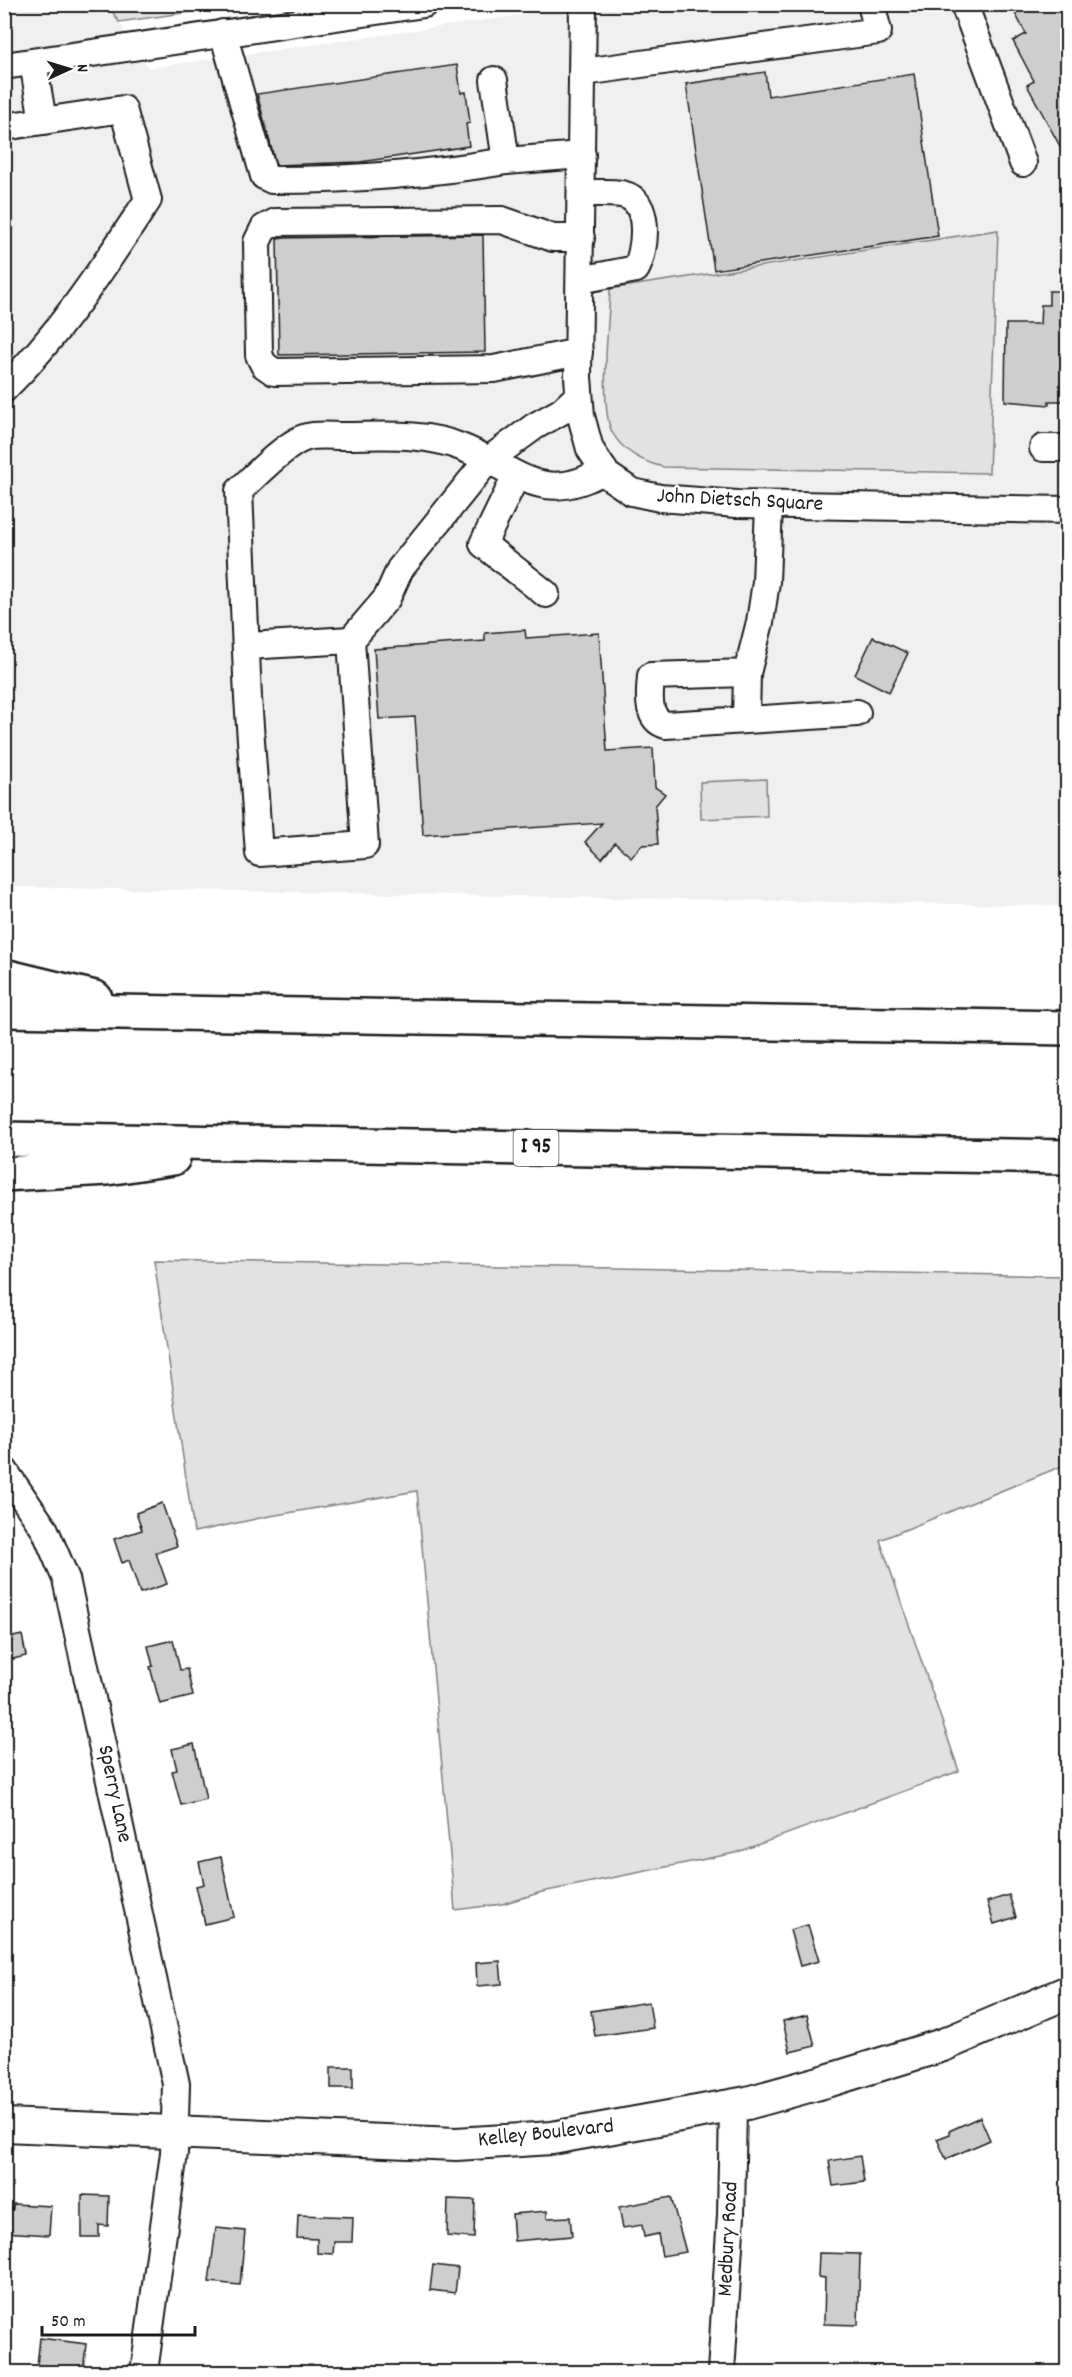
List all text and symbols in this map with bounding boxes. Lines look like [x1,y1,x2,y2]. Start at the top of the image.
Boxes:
north arrow [39,39,99,99]
text: N [70,63,93,73]
street label: John Dietsch Square [656,481,824,521]
road number: I 95 [514,1130,558,1166]
street label: Sperry Lane [89,1742,139,1846]
street label: Kelley Boulevard [476,2111,616,2157]
street label: Medbury Road [711,2181,747,2297]
scale bar [42,2299,195,2337]
text: 50 m [51,2310,86,2335]

